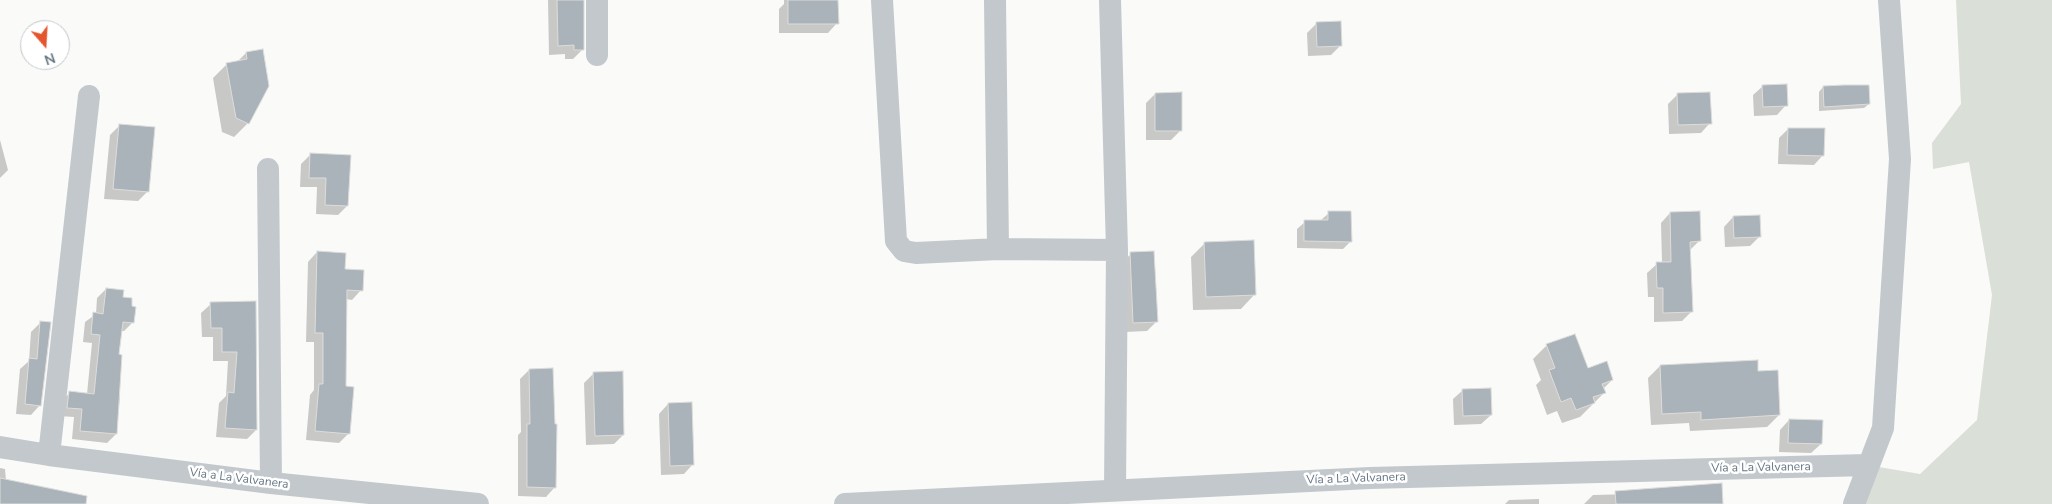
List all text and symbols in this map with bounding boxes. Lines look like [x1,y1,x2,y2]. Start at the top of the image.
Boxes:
north arrow [20,20,70,70]
text: N [42,48,58,69]
street label: Vía a La Valvanera [1711,460,1811,476]
street label: Vía a La Valvanera [189,466,289,492]
street label: Vía a La Valvanera [1306,470,1406,488]

